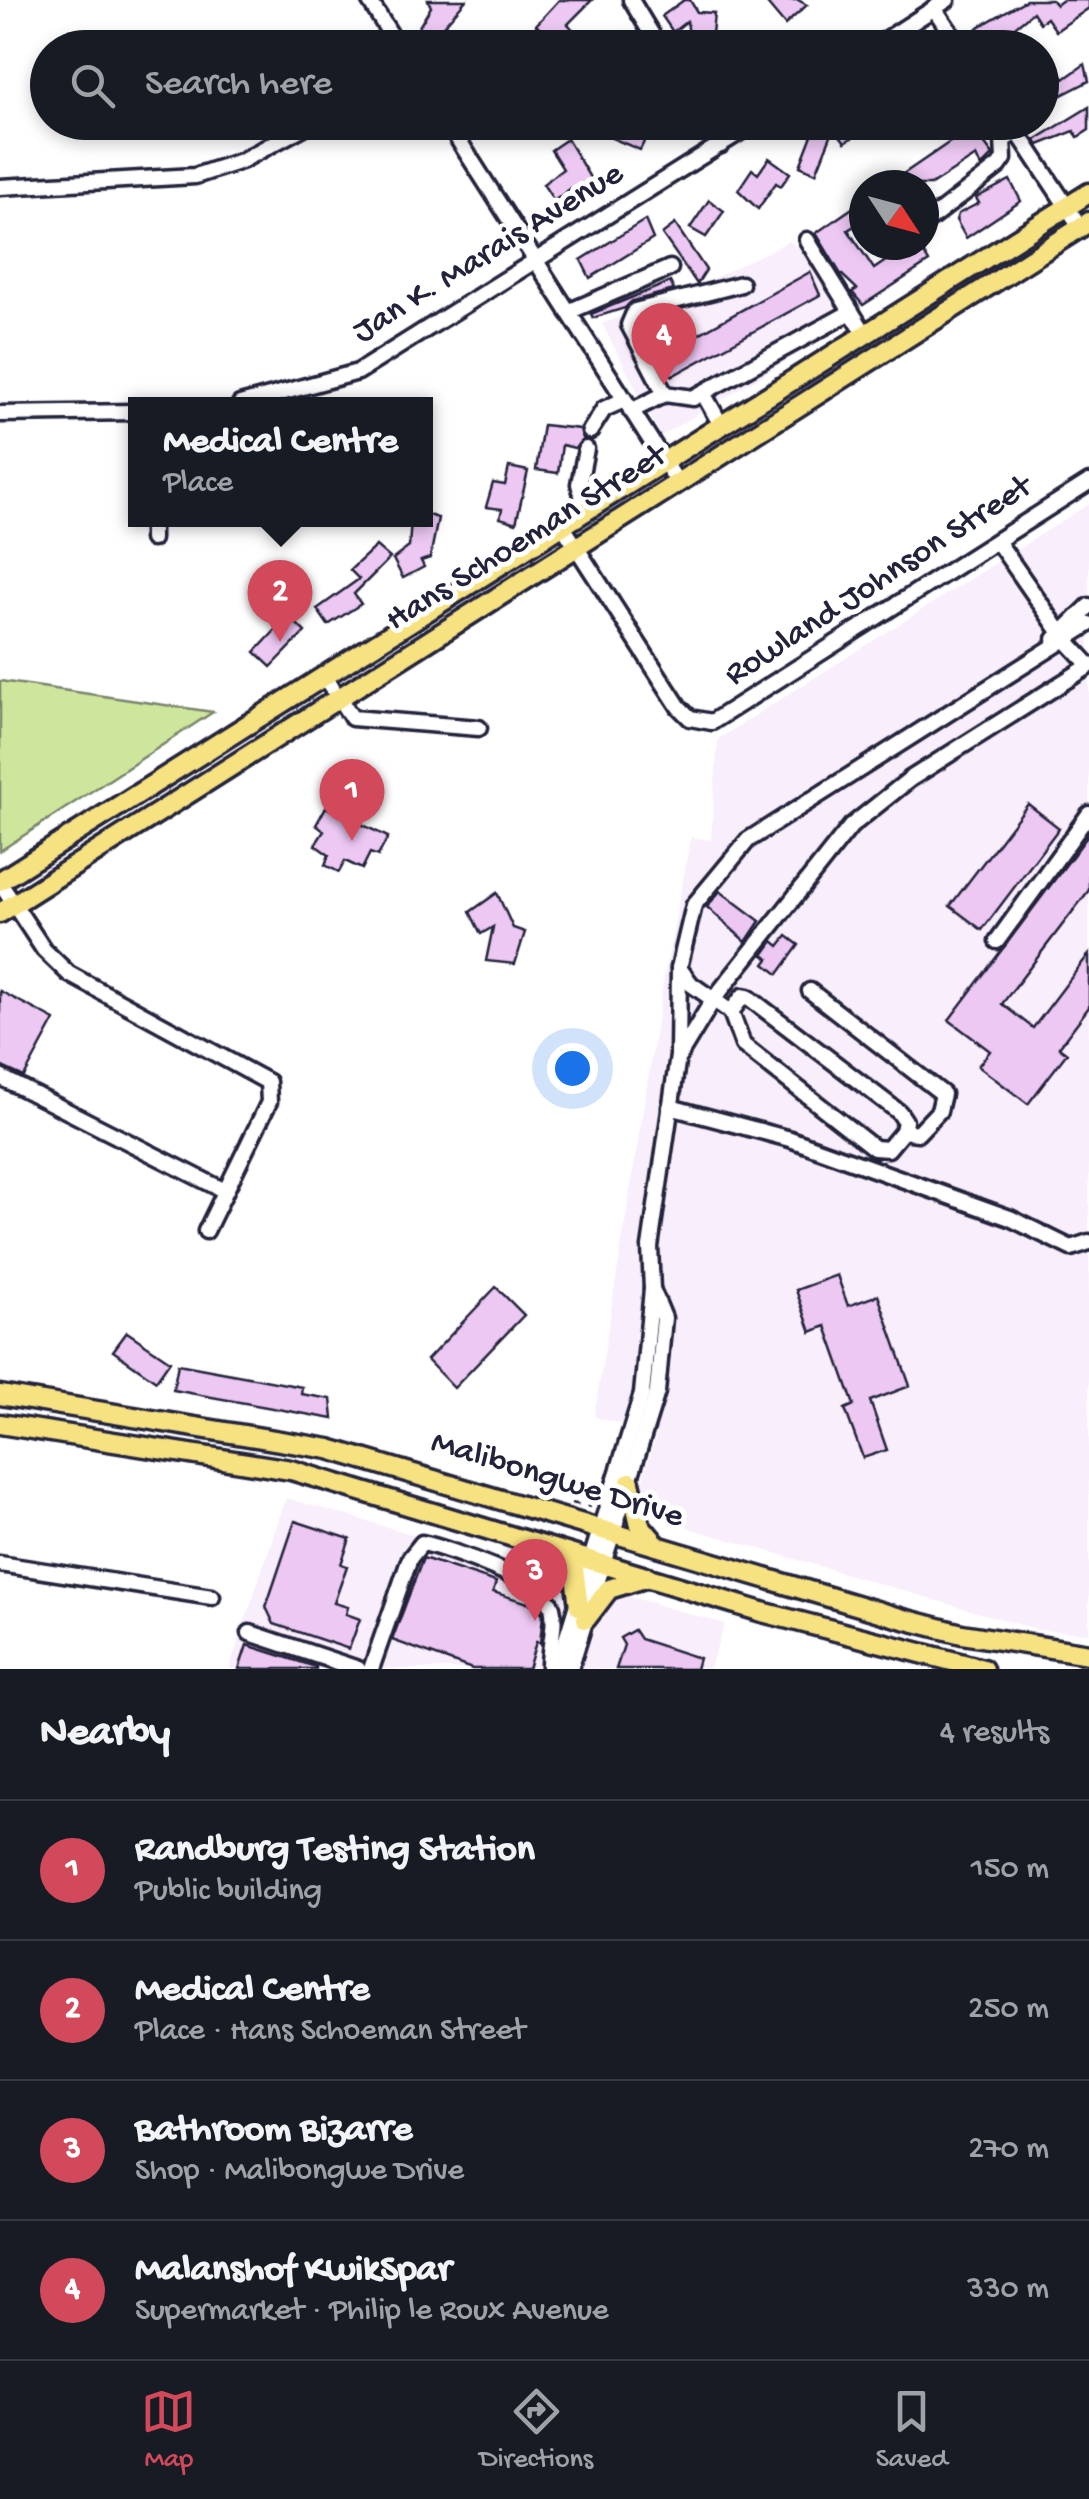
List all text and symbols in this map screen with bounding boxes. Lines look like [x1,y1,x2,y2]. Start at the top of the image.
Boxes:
search box [30,30,1059,140]
icon: search [65,58,120,113]
text: Search here [145,63,332,107]
street label: Jan K. Marais Avenue [346,154,633,354]
north arrow [849,170,939,260]
pin: 4 [632,302,696,385]
popup [128,397,433,527]
text: Medical Centre [163,421,398,465]
street label: Hans Schoeman Street [379,435,677,642]
text: Place [163,465,233,503]
street label: Rowland Johnson Street [718,466,1042,697]
pin: 2 [248,560,312,642]
pin: 1 [320,758,384,841]
your location [547,1043,598,1094]
street label: Malibongwe Drive [426,1423,689,1539]
pin: 3 [502,1538,568,1621]
text: Nearby [40,1710,170,1759]
text: 4 results [940,1715,1049,1753]
text: Randburg Testing Station [135,1829,535,1873]
text: 1 [66,1851,79,1889]
text: 150 m [971,1851,1049,1889]
text: Public building [135,1873,322,1911]
text: Medical Centre [135,1969,370,2013]
text: 2 [65,1991,80,2029]
text: 250 m [968,1991,1049,2029]
text: Place · Hans Schoeman Street [135,2013,525,2051]
text: Bathroom Bizarre [135,2109,412,2153]
text: 3 [64,2131,81,2169]
text: 270 m [968,2131,1049,2169]
text: Shop · Malibongwe Drive [135,2153,464,2191]
text: Malanshof KwikSpar [135,2249,451,2293]
text: 4 [65,2271,80,2309]
text: 330 m [967,2271,1049,2309]
text: Supermarket · Philip le Roux Avenue [135,2293,609,2331]
tab: Map [141,2384,196,2477]
tab: Directions [479,2384,593,2477]
tab: Saved [876,2384,948,2477]

